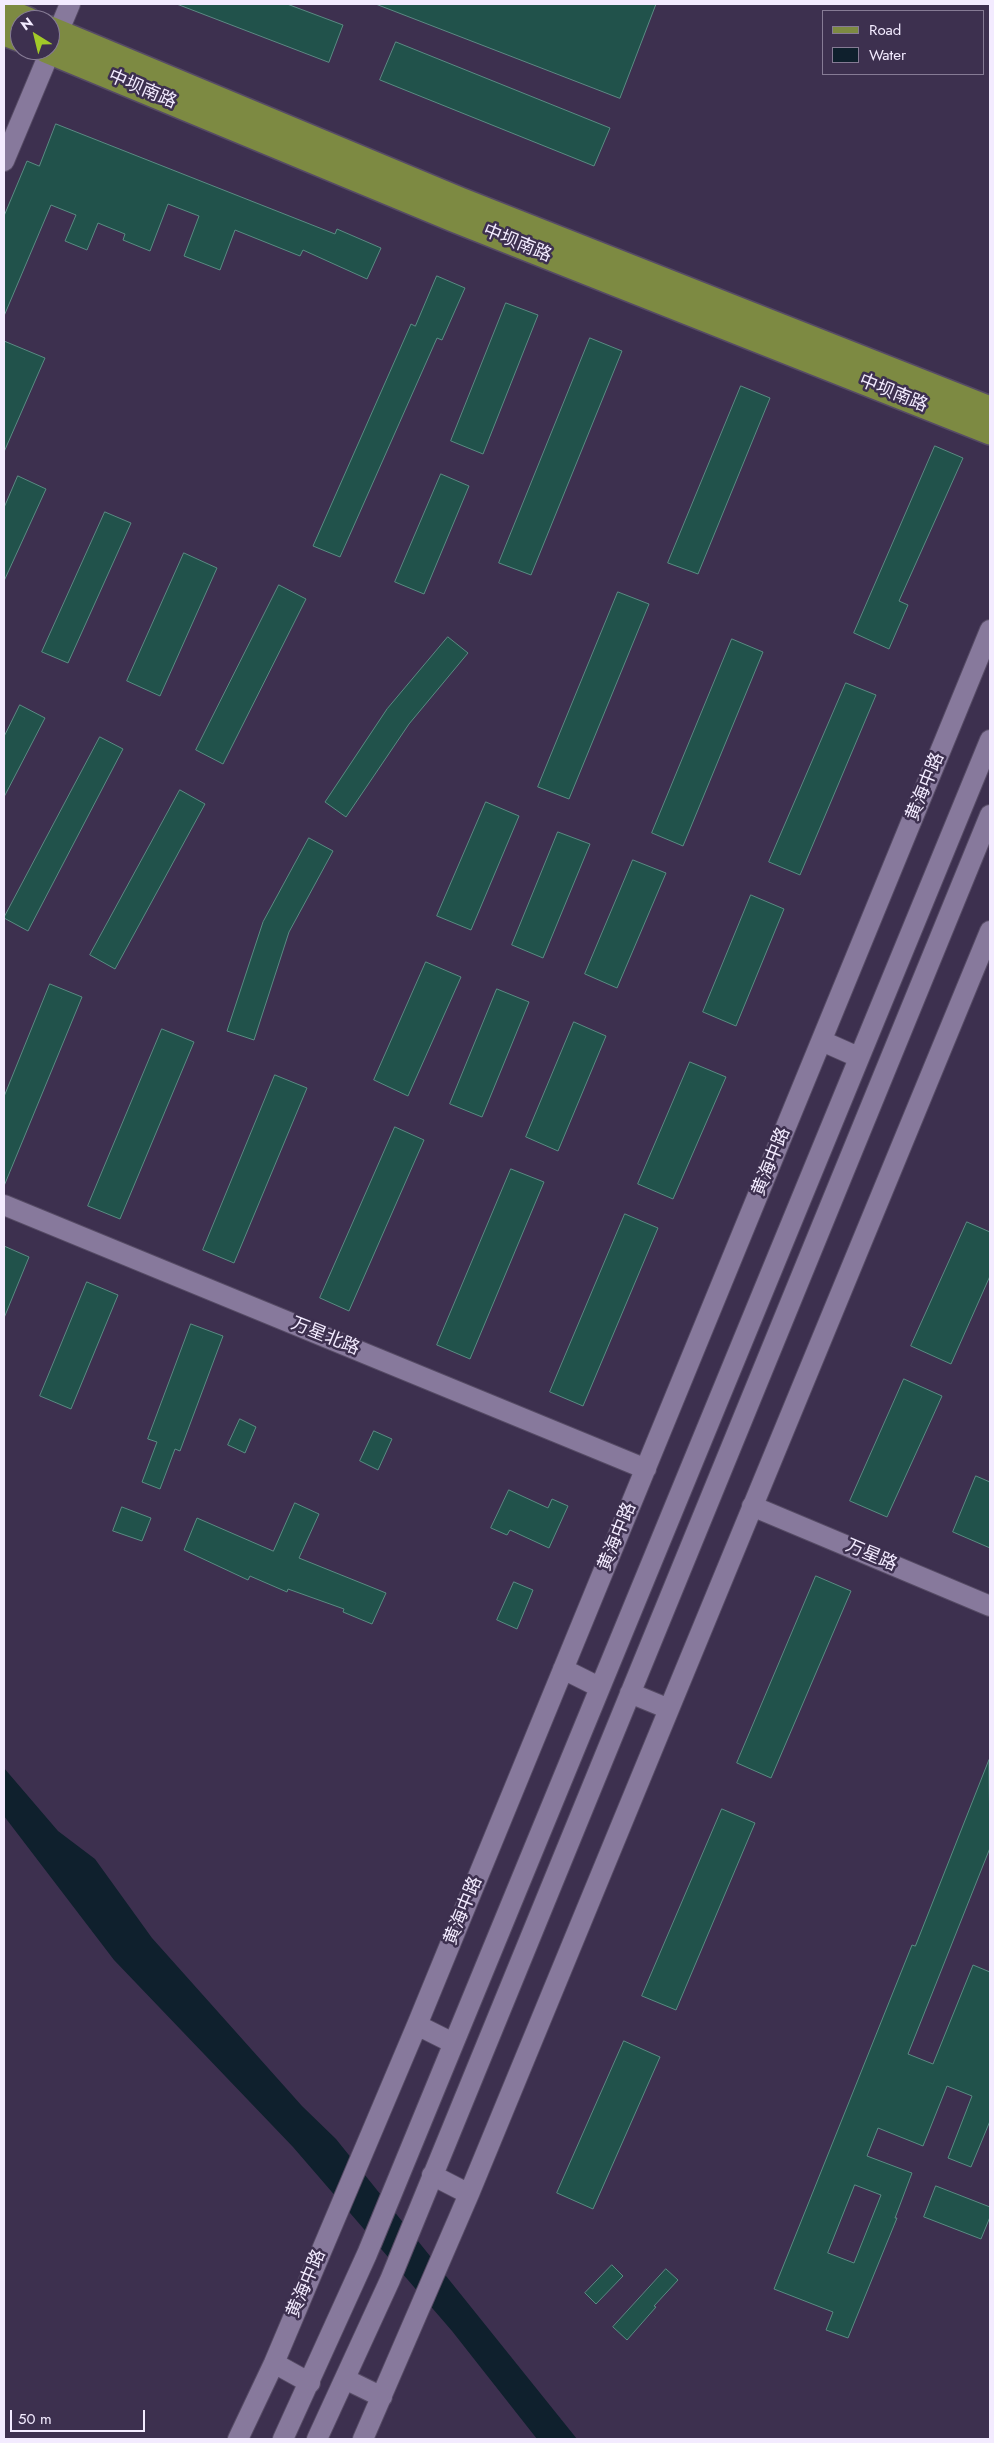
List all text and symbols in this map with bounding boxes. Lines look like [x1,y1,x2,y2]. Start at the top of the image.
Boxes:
north arrow [10,10,60,60]
legend [822,10,984,75]
text: N [16,12,37,35]
text: Road [869,19,901,41]
text: Water [869,44,906,66]
street label: 中坝南路 [105,66,179,114]
street label: 中坝南路 [480,221,554,267]
street label: 中坝南路 [856,371,930,417]
street label: 黄海中路 [903,750,949,824]
street label: 黄海中路 [749,1125,795,1199]
street label: 万星北路 [288,1314,362,1360]
street label: 黄海中路 [595,1500,641,1574]
street label: 万星路 [842,1536,900,1576]
street label: 黄海中路 [441,1874,487,1948]
street label: 黄海中路 [283,2247,331,2321]
scale bar [12,2400,148,2432]
text: 50 m [18,2408,52,2430]

